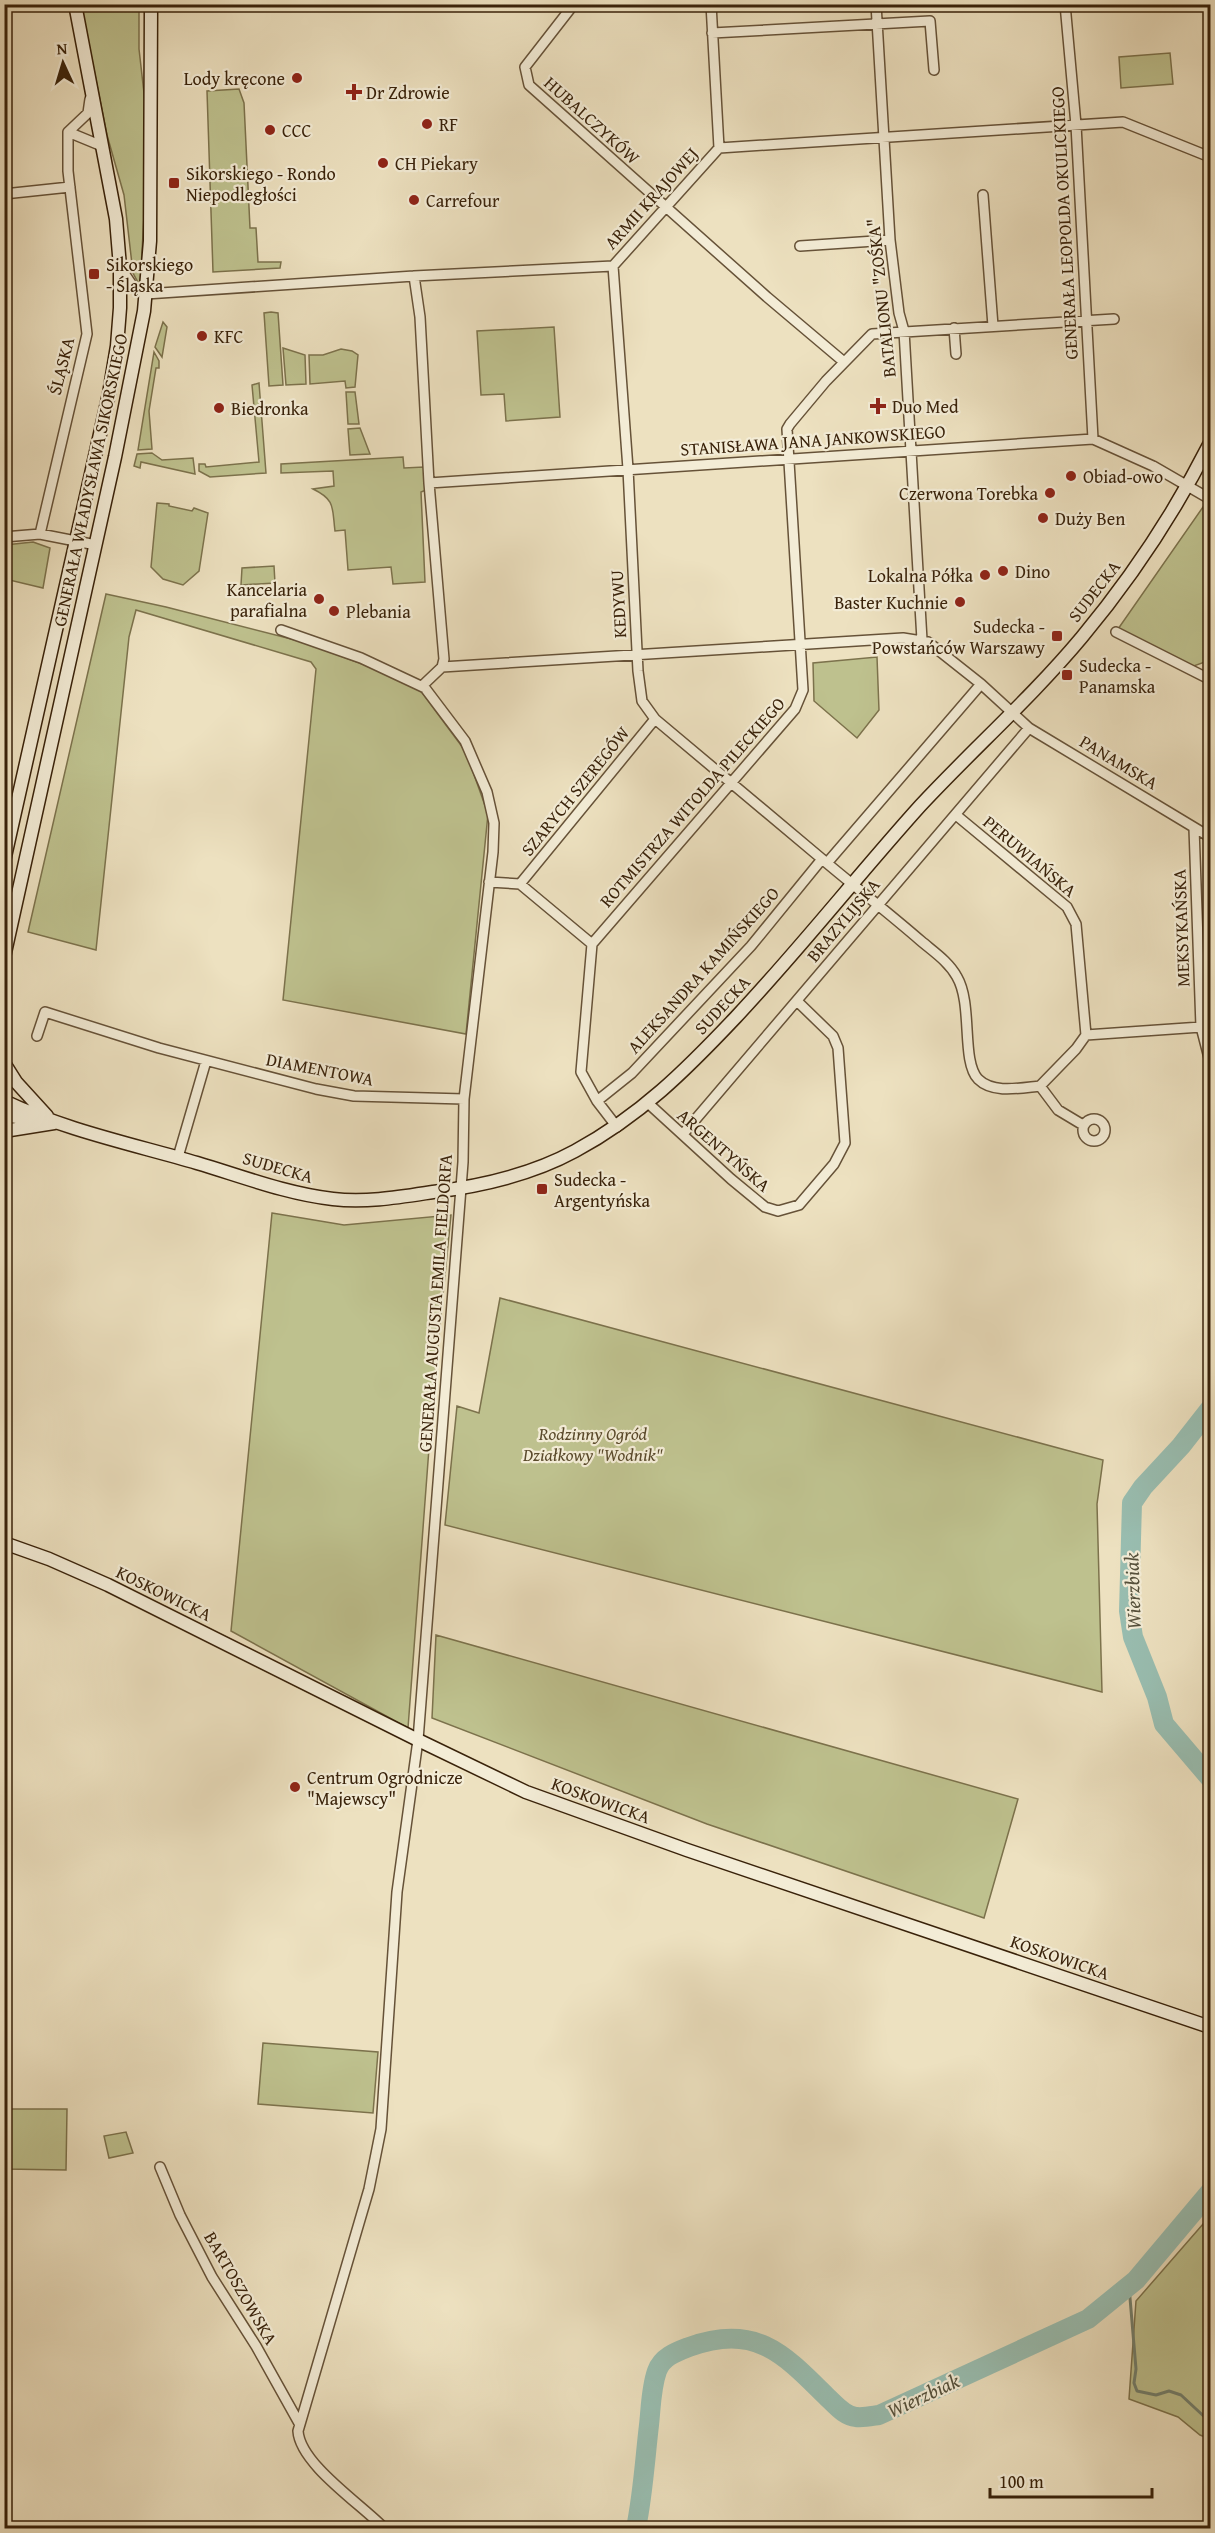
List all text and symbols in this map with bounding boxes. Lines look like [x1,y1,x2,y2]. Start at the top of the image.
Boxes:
north arrow [33,33,93,93]
text: N [56,36,68,60]
place label: Lody kręcone [184,65,285,92]
street label: HUBALCZYKÓW [538,70,646,171]
marker: Lody kręcone [290,71,304,85]
place label: Dr Zdrowie [366,79,450,106]
marker: Dr Zdrowie [347,85,361,99]
street label: GENERAŁA LEOPOLDA OKULICKIEGO [1043,86,1085,360]
place label: RF [439,111,458,138]
place label: CCC [282,117,312,144]
marker: RF [420,117,434,131]
marker: CCC [263,123,277,137]
street label: ARMII KRAJOWEJ [598,141,705,255]
place label: CH Piekary [395,150,478,177]
marker: CH Piekary [376,156,390,170]
place label: Sikorskiego - Rondo Niepodległości [186,160,336,208]
marker: Sikorskiego - Rondo Niepodległości [167,176,181,190]
place label: Carrefour [426,187,500,214]
marker: Carrefour [407,193,421,207]
street label: BATALIONU "ZOŚKA" [859,217,903,379]
place label: Sikorskiego - Śląska [106,251,193,299]
marker: Sikorskiego - Śląska [87,267,101,281]
place label: KFC [214,323,243,350]
marker: KFC [195,329,209,343]
street label: GENERAŁA WŁADYSŁAWA SIKORSKIEGO [46,331,134,629]
street label: ŚLĄSKA [41,334,81,398]
place label: Duo Med [892,393,959,420]
place label: Biedronka [231,395,309,422]
marker: Duo Med [869,397,887,415]
marker: Biedronka [212,401,226,415]
street label: STANISŁAWA JANA JANKOWSKIEGO [679,417,947,463]
place label: Obiad-owo [1083,463,1163,490]
marker: Obiad-owo [1064,469,1078,483]
place label: Czerwona Torebka [899,480,1038,507]
marker: Czerwona Torebka [1043,486,1057,500]
place label: Duży Ben [1055,505,1125,532]
marker: Duży Ben [1036,511,1050,525]
street label: SUDECKA [1061,554,1127,628]
place label: Dino [1015,558,1050,585]
place label: Lokalna Półka [868,562,973,589]
marker: Dino [996,564,1010,578]
marker: Lokalna Półka [978,568,992,582]
street label: KEDYWU [603,569,633,639]
place label: Kancelaria parafialna [227,576,307,624]
place label: Baster Kuchnie [834,589,948,616]
marker: Kancelaria parafialna [312,592,326,606]
marker: Baster Kuchnie [953,595,967,609]
place label: Plebania [346,598,411,625]
marker: Plebania [327,604,341,618]
place label: Sudecka - Powstańców Warszawy [872,613,1045,661]
marker: Sudecka - Powstańców Warszawy [1050,629,1064,643]
place label: Sudecka - Panamska [1079,652,1156,700]
marker: Sudecka - Panamska [1060,668,1074,682]
street label: ROTMISTRZA WITOLDA PILECKIEGO [593,691,791,913]
street label: SZARYCH SZEREGÓW [514,720,636,862]
street label: PANAMSKA [1075,728,1163,796]
street label: PERUWIAŃSKA [977,809,1083,903]
street label: MEKSYKAŃSKA [1165,869,1197,987]
street label: BRAZYLIJSKA [800,872,886,968]
street label: ALEKSANDRA KAMIŃSKIEGO [621,881,785,1059]
street label: SUDECKA [688,969,756,1041]
street label: DIAMENTOWA [264,1045,376,1093]
street label: ARGENTYŃSKA [671,1102,777,1198]
street label: SUDECKA [240,1144,316,1190]
street label: GENERAŁA AUGUSTA EMILA FIELDORFA [411,1153,459,1453]
place label: Sudecka - Argentyńska [554,1166,651,1214]
marker: Sudecka - Argentyńska [535,1182,549,1196]
park label: Rodzinny Ogród Działkowy "Wodnik" [522,1420,663,1468]
water label: Wierzbiak [1116,1551,1148,1630]
street label: KOSKOWICKA [112,1558,216,1628]
place label: Centrum Ogrodnicze "Majewscy" [307,1764,463,1812]
street label: KOSKOWICKA [548,1770,654,1830]
marker: Centrum Ogrodnicze "Majewscy" [288,1780,302,1794]
street label: KOSKOWICKA [1007,1927,1113,1987]
street label: BARTOSZOWSKA [198,2226,284,2350]
water label: Wierzbiak [882,2365,965,2424]
scale bar [990,2461,1152,2499]
text: 100 m [999,2468,1044,2495]

